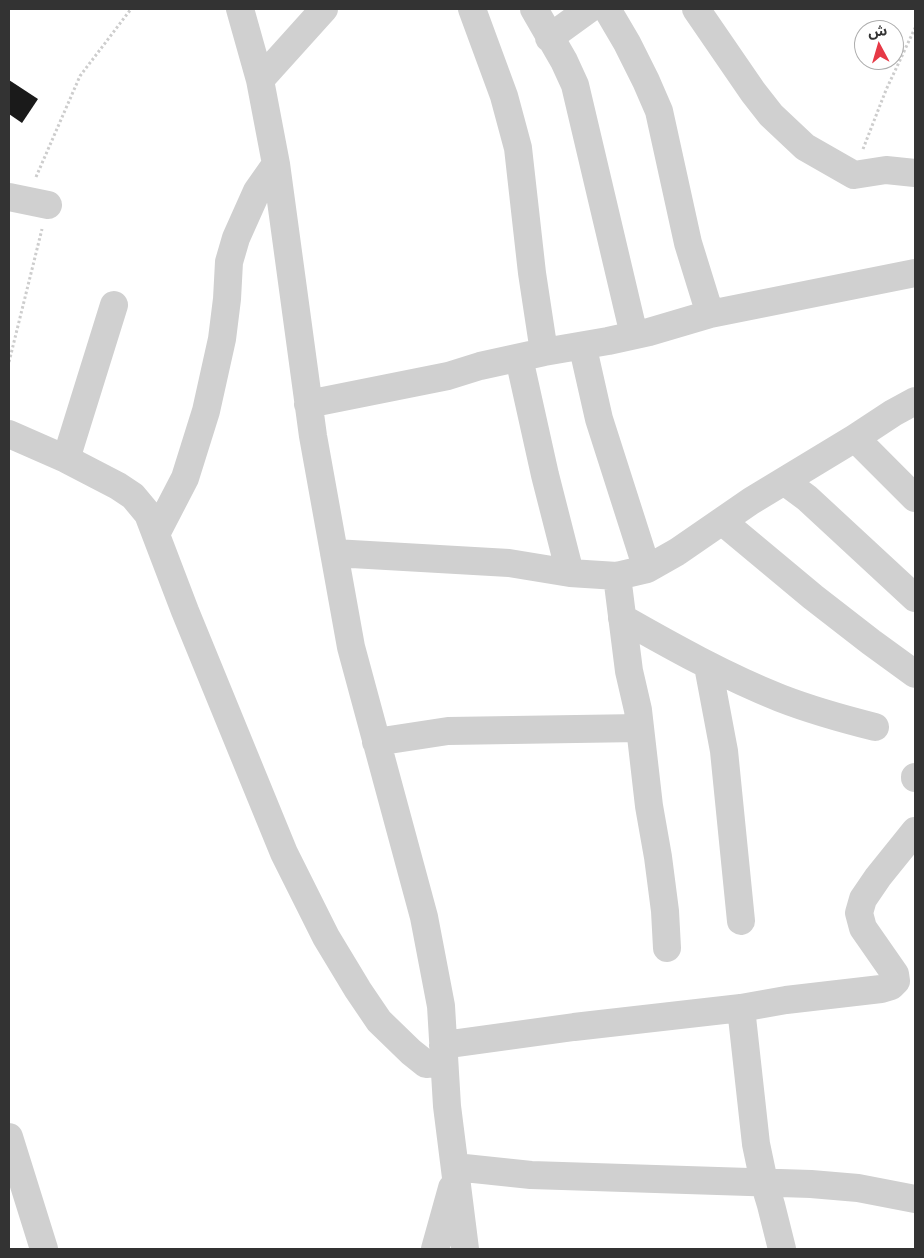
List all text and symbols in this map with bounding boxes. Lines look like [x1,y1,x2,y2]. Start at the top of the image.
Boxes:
north arrow [854,20,904,70]
text: ش [867,20,888,41]

